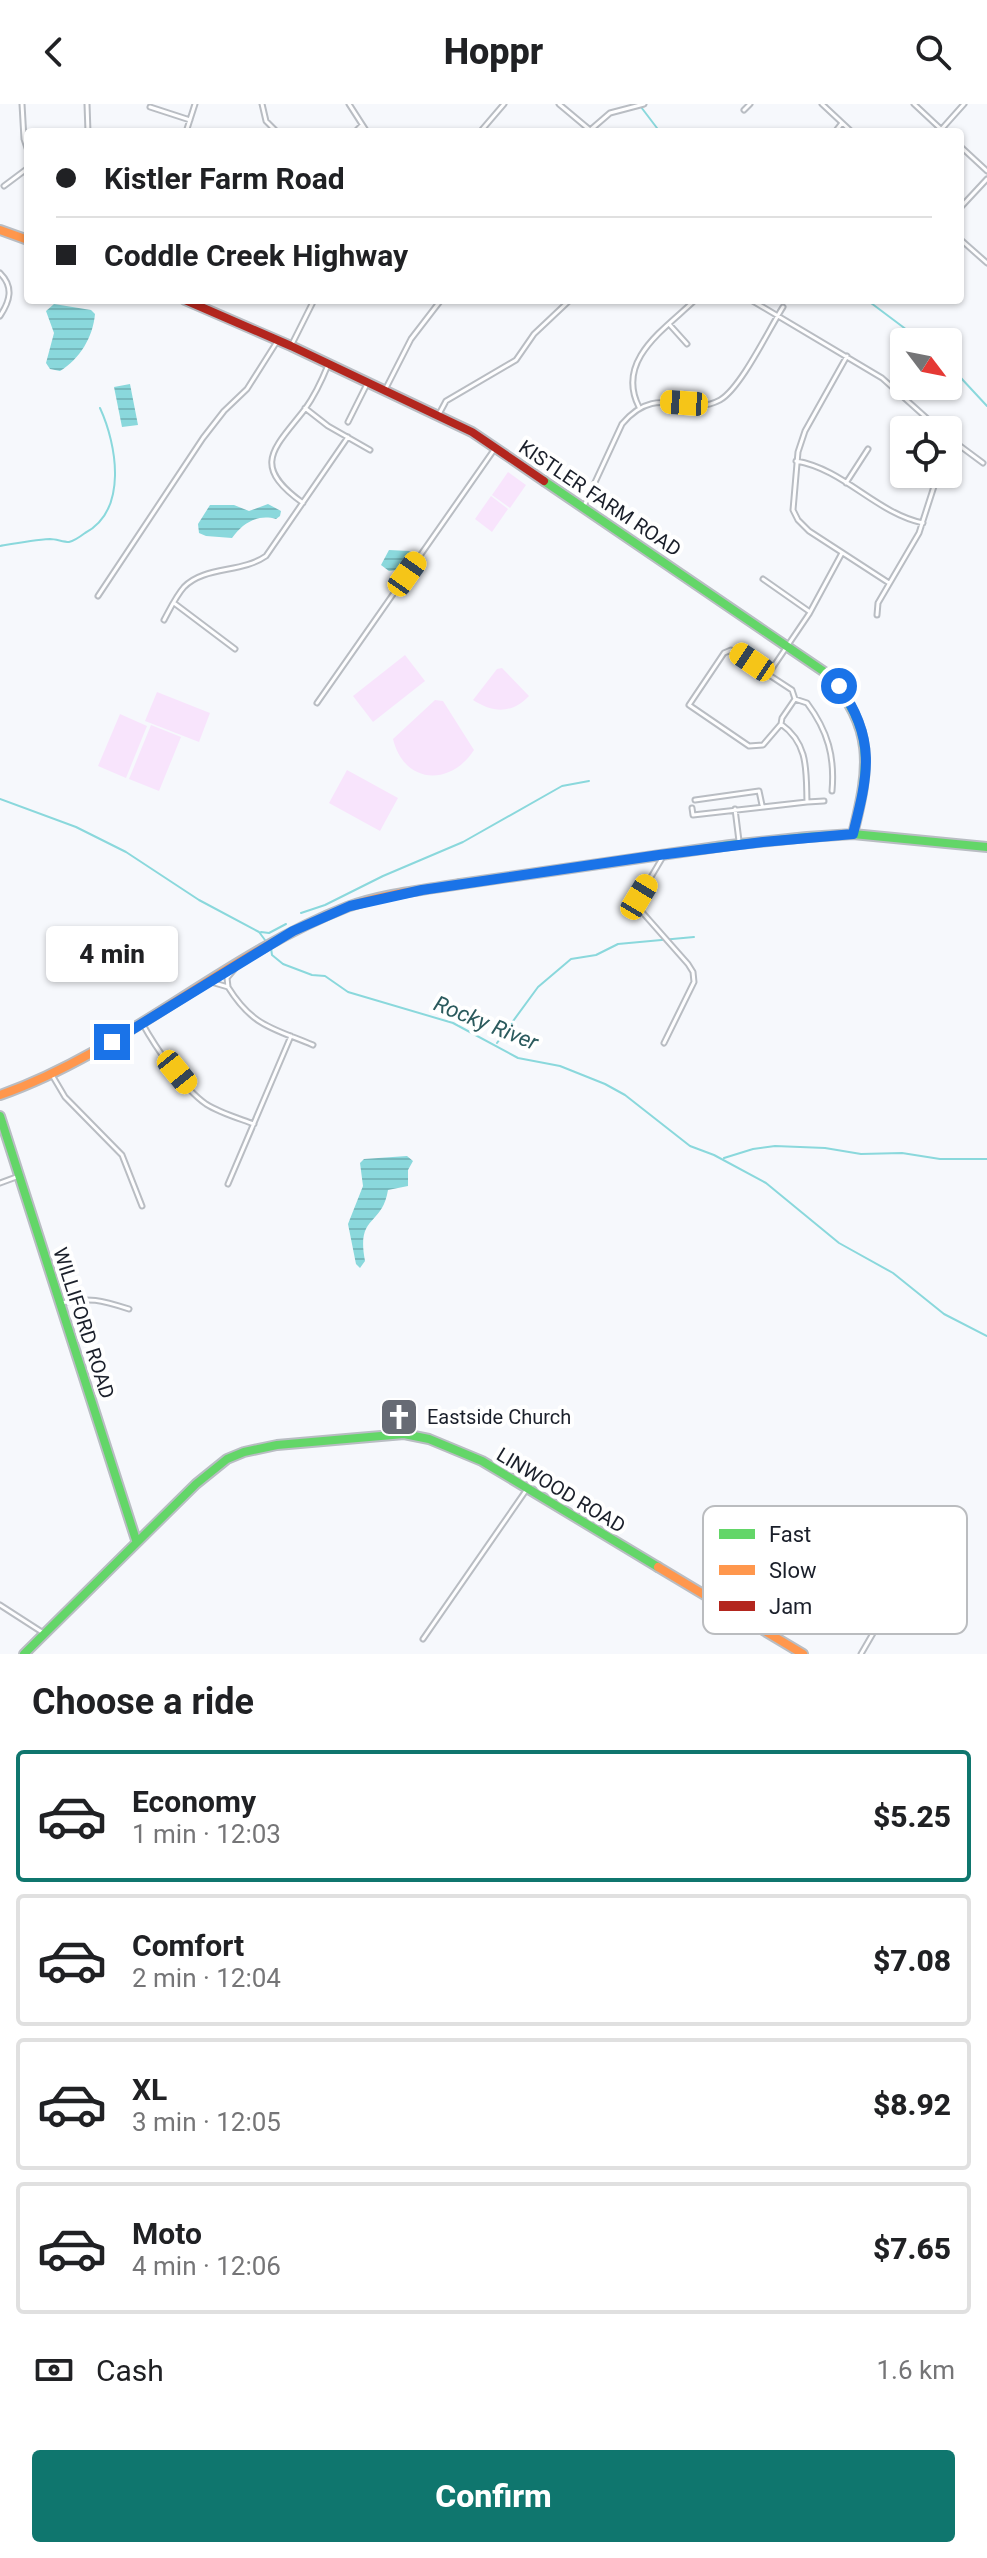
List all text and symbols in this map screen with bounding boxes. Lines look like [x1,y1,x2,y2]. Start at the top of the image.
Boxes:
icon: back [32,30,76,74]
icon: search [911,30,955,74]
text: Hoppr [444,31,543,73]
text: Kistler Farm Road [104,161,345,196]
text: Coddle Creek Highway [104,238,408,273]
north arrow [890,328,962,400]
map controls [890,328,962,488]
car [659,389,709,417]
button: locate [890,416,962,488]
street label: KISTLER FARM ROAD [514,435,686,561]
car [383,547,431,601]
car [725,639,779,685]
route start [821,668,857,704]
car [616,870,662,924]
callout: 4 min [46,926,178,982]
text: 4 min [79,939,145,969]
water label: Rocky River [430,991,542,1055]
route end [94,1024,130,1060]
car [153,1046,201,1098]
street label: WILLIFORD ROAD [48,1244,120,1402]
church icon: Eastside Church [378,1396,420,1438]
place label: Eastside Church [427,1405,571,1429]
street label: LINWOOD ROAD [492,1442,630,1538]
legend [703,1506,967,1634]
text: Fast [769,1522,811,1547]
text: Slow [769,1558,817,1583]
text: Jam [769,1594,812,1619]
text: Choose a ride [32,1681,254,1723]
icon: car [36,1780,108,1852]
text: Economy [132,1784,256,1819]
text: $5.25 [873,1799,951,1834]
text: 1 min · 12:03 [132,1819,281,1849]
icon: car [36,1924,108,1996]
text: Comfort [132,1928,244,1963]
text: $7.08 [873,1943,951,1978]
text: 2 min · 12:04 [132,1963,281,1993]
icon: car [36,2068,108,2140]
text: XL [132,2072,167,2107]
text: $8.92 [873,2087,951,2122]
text: 3 min · 12:05 [132,2107,281,2137]
icon: car [36,2212,108,2284]
text: Moto [132,2216,202,2251]
text: $7.65 [873,2231,951,2266]
text: 4 min · 12:06 [132,2251,281,2281]
icon: cash [32,2348,76,2392]
text: Cash [96,2353,164,2388]
text: 1.6 km [876,2355,955,2385]
button: Confirm [32,2450,955,2542]

